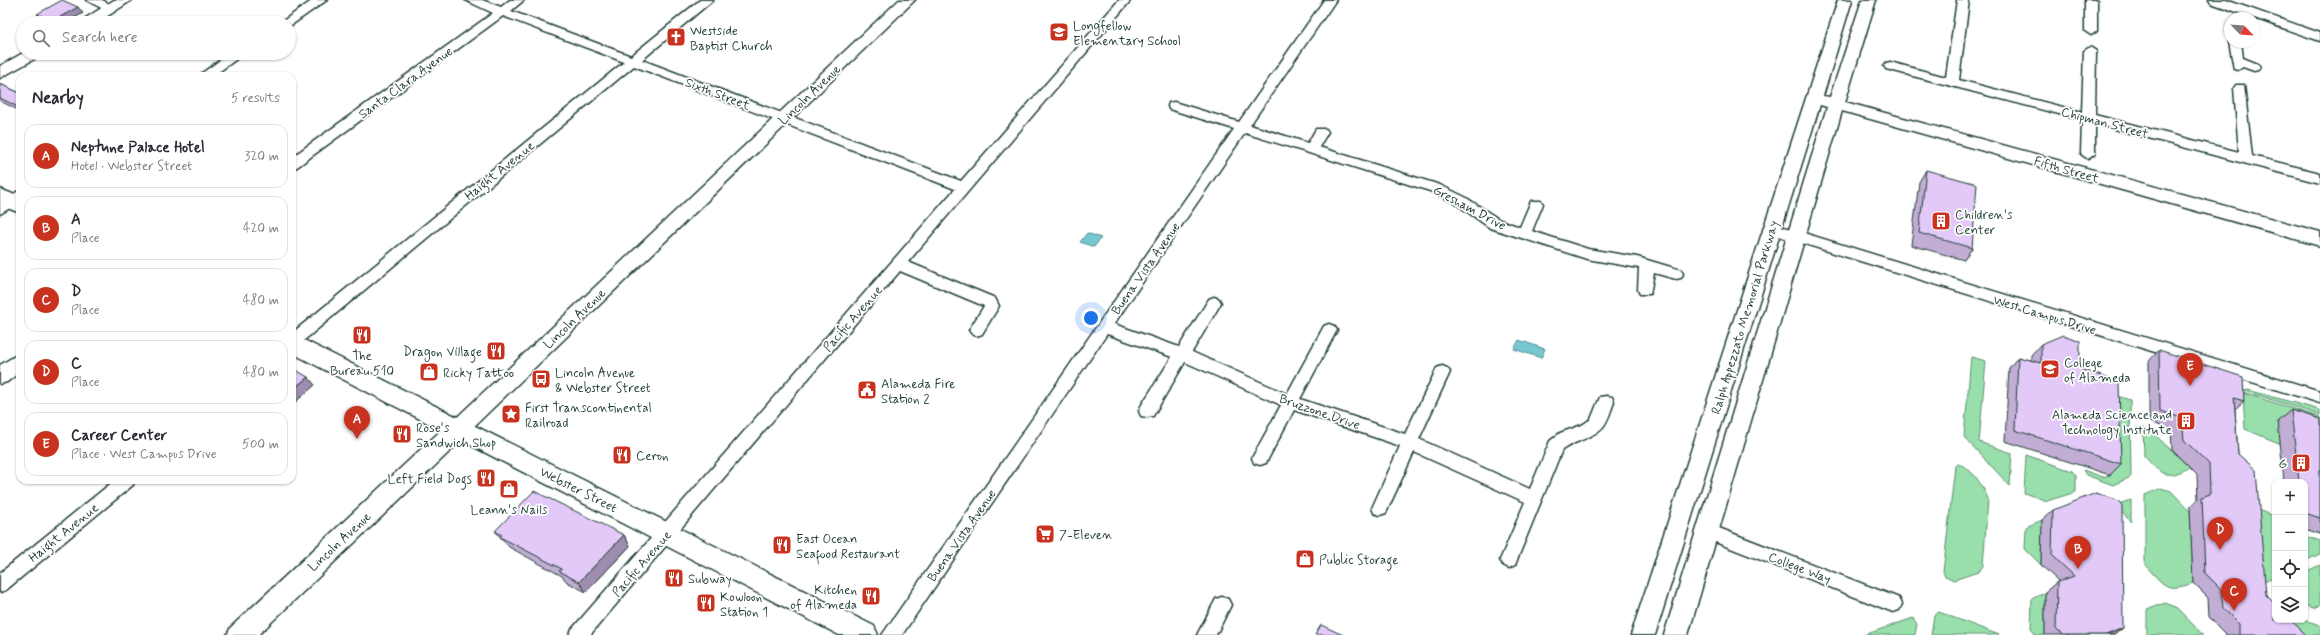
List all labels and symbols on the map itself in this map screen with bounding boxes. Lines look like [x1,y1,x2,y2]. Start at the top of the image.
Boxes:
north arrow [2224,12,2260,48]
place label: Longfellow Elementary School [1073,18,1181,50]
school or university icon: Longfellow Elementary School [1048,21,1070,43]
place label: Westside Baptist Church [690,23,773,55]
church icon: Westside Baptist Church [665,26,687,48]
street label: Santa Clara Avenue [355,43,456,123]
street label: Lincoln Avenue [775,61,845,129]
street label: Sixth Street [682,74,753,115]
street label: Chipman Street [2059,104,2150,143]
street label: Haight Avenue [461,138,540,206]
street label: Fifth Street [2032,153,2102,188]
street label: Gresham Drive [1430,182,1509,235]
place label: Children's Center [1955,207,2013,239]
building icon: Children's Center [1930,210,1952,232]
street label: Ralph Appezzato Memorial Parkway [1708,218,1784,417]
street label: Buena Vista Avenue [1108,219,1185,318]
street label: Pacific Avenue [820,282,887,356]
street label: Lincoln Avenue [540,285,610,353]
street label: West Campus Drive [1991,292,2098,339]
your location [1081,308,1101,328]
restaurant icon: The Bureau 510 [351,324,373,346]
restaurant icon: Dragon Village [485,340,507,362]
place label: Dragon Village [403,344,482,363]
place label: The Bureau 510 [330,348,394,380]
pin: E [2177,353,2203,386]
place label: College of Alameda [2064,355,2131,387]
school or university icon: College of Alameda [2039,358,2061,380]
shop icon: Ricky Tattoo [418,361,440,383]
place label: Ricky Tattoo [443,365,514,382]
place label: Lincoln Avenue & Webster Street [555,365,651,397]
bus stop icon: Lincoln Avenue & Webster Street [530,368,552,390]
place label: Alameda Fire Station 2 [881,376,955,408]
public building icon: Alameda Fire Station 2 [856,379,878,401]
street label: Bruzzone Drive [1277,391,1362,434]
place label: First Transcontinental Railroad [525,400,652,432]
place icon: First Transcontinental Railroad [500,403,522,425]
pin: A [344,406,370,439]
place label: Alameda Science and Technology Institute [2052,407,2172,440]
building icon: Alameda Science and Technology Institute [2175,410,2197,432]
place label: Rose's Sandwich Shop [416,420,496,452]
restaurant icon: Rose's Sandwich Shop [391,423,413,445]
restaurant icon: Ceron [611,444,633,466]
place label: Ceron [636,448,669,465]
building icon: G [2290,452,2312,474]
place label: G [2278,456,2287,473]
street label: Webster Street [537,464,620,517]
restaurant icon: Left Field Dogs [475,467,497,489]
place label: Left Field Dogs [387,471,472,490]
shop icon: Leann's Nails [498,478,520,500]
street label: Buena Vista Avenue [924,486,1001,585]
street label: Haight Avenue [25,500,104,568]
place label: Leann's Nails [471,502,548,519]
street label: Lincoln Avenue [305,509,375,576]
pin: D [2207,517,2233,550]
supermarket icon: 7-Eleven [1034,523,1056,545]
street label: Pacific Avenue [609,527,676,601]
place label: 7-Eleven [1059,527,1112,544]
place label: East Ocean Seafood Restaurant [796,531,900,565]
restaurant icon: East Ocean Seafood Restaurant [771,534,793,556]
pin: B [2065,536,2091,569]
shop icon: Public Storage [1294,548,1316,570]
street label: College Way [1766,549,1833,588]
place label: Public Storage [1319,552,1399,571]
restaurant icon: Subway [663,567,685,589]
place label: Subway [688,571,732,588]
pin: C [2221,578,2247,611]
place label: Kitchen of Alameda [790,582,857,614]
restaurant icon: Kitchen of Alameda [860,585,882,607]
place label: Kowloon Station 1 [720,589,768,621]
restaurant icon: Kowloon Station 1 [695,592,717,614]

